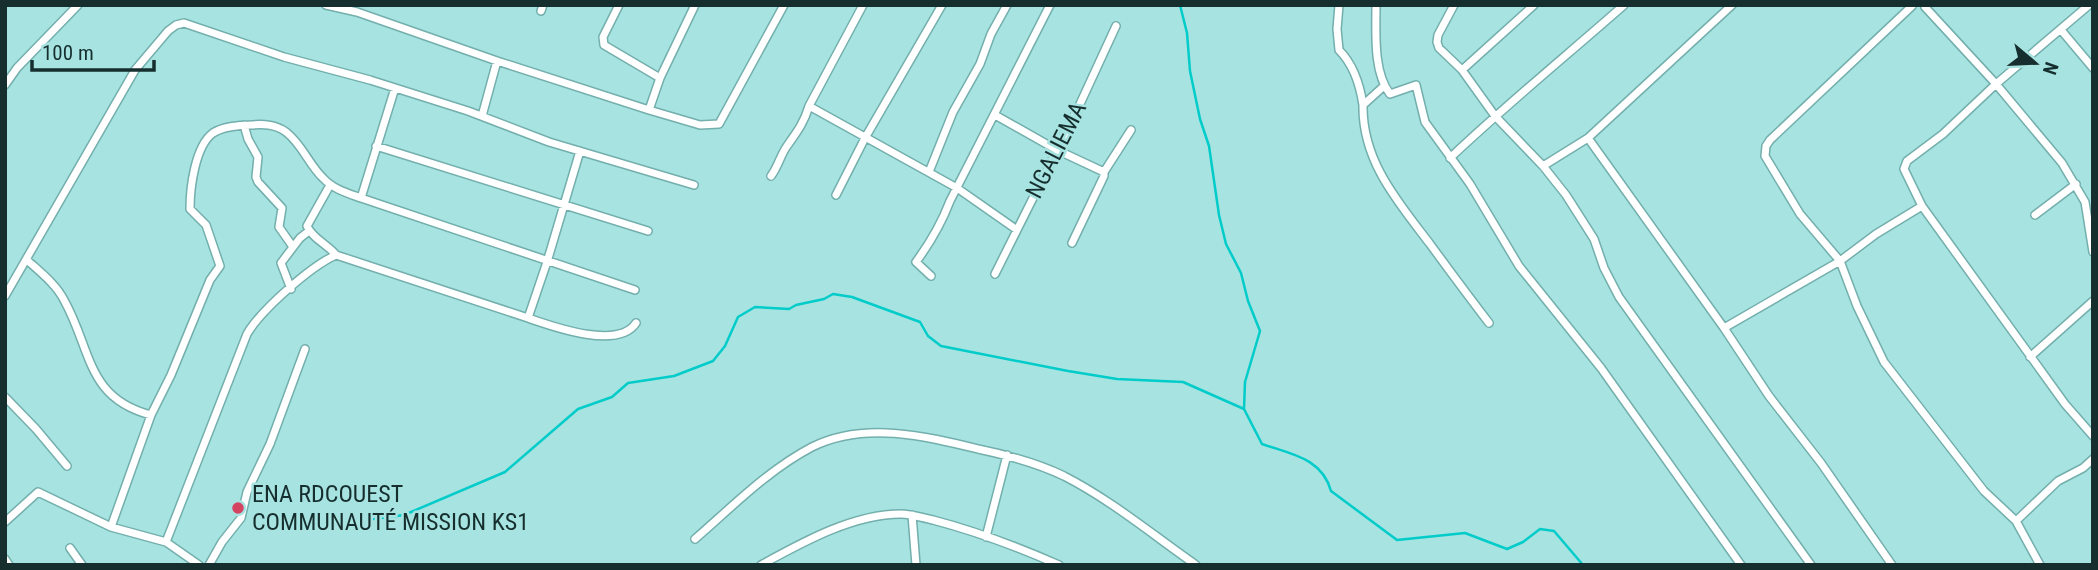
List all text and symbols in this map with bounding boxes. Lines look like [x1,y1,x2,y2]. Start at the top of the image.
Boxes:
scale bar [32,28,154,72]
north arrow [2000,28,2070,98]
text: 100 m [42,41,94,65]
text: N [2038,59,2063,78]
street label: NGALIEMA [1020,97,1092,203]
place label: ENA RDCOUEST COMMUNAUTÉ MISSION KS1 [252,480,529,536]
marker: ENA RDCOUEST COMMUNAUTÉ MISSION KS1 [230,500,246,516]

